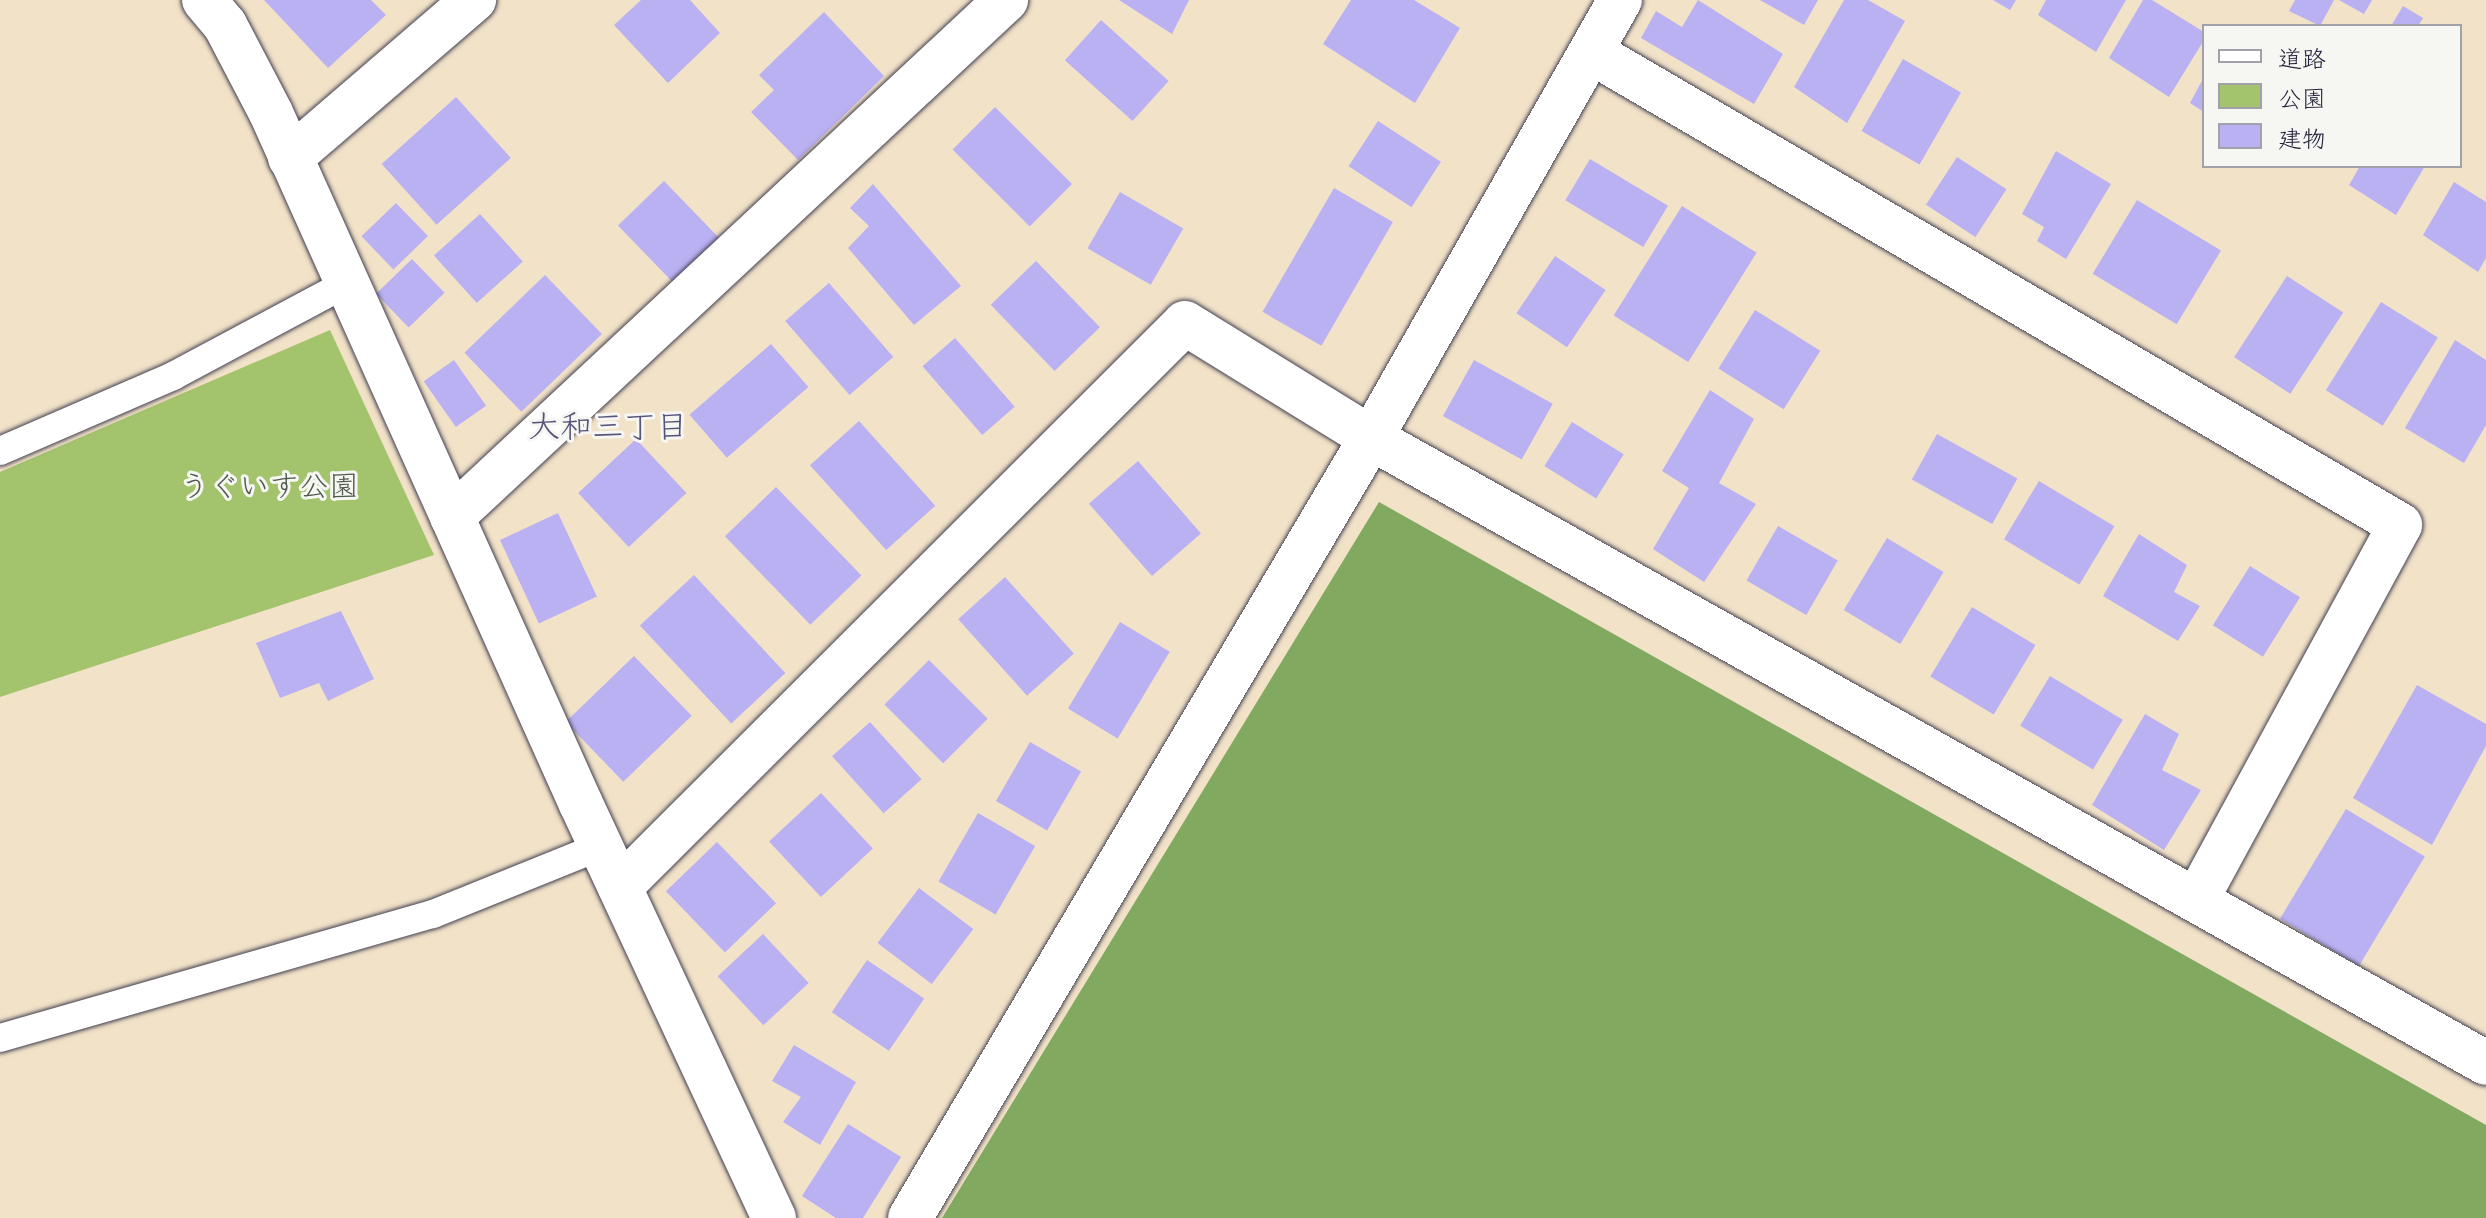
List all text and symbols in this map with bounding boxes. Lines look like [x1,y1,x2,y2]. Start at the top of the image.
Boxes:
legend [2202,24,2462,168]
text: 道路 [2278,42,2326,74]
text: 公園 [2278,82,2326,114]
text: 建物 [2278,122,2326,154]
district label: 大和三丁目 [528,407,688,445]
park label: うぐいす公園 [179,467,359,503]

